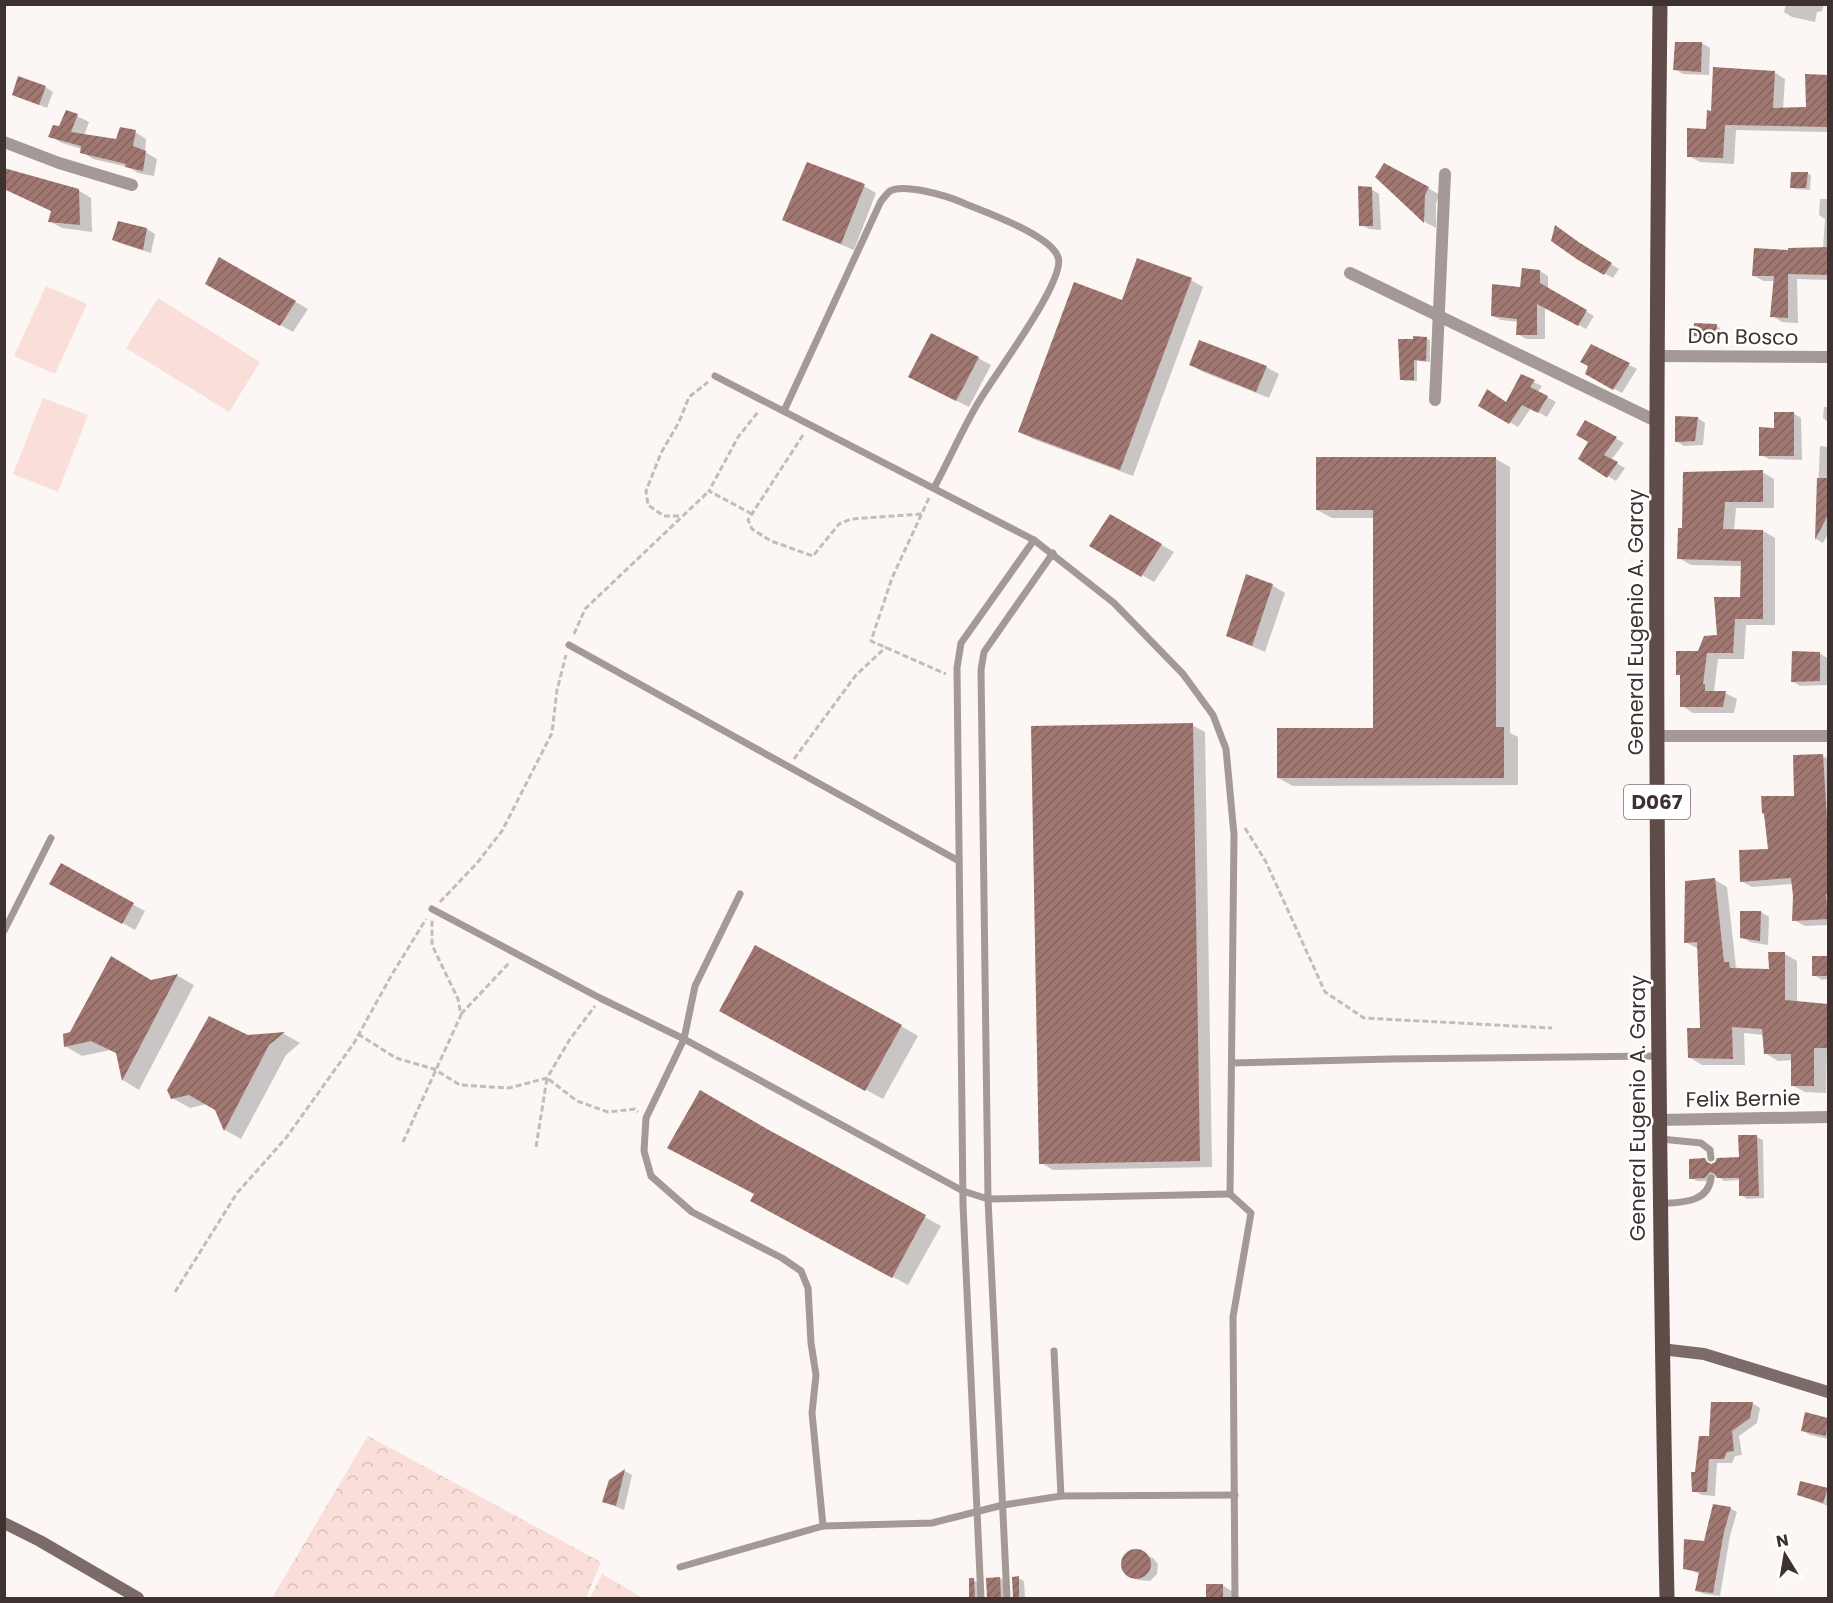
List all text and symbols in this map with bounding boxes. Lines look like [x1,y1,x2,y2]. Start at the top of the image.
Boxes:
street label: Don Bosco [1687,321,1799,352]
street label: General Eugenio A. Garay [1621,489,1650,755]
road number: D067 [1624,785,1690,819]
street label: General Eugenio A. Garay [1623,975,1652,1241]
street label: Felix Bernie [1685,1083,1801,1114]
north arrow [1755,1525,1815,1585]
text: N [1774,1528,1790,1553]

